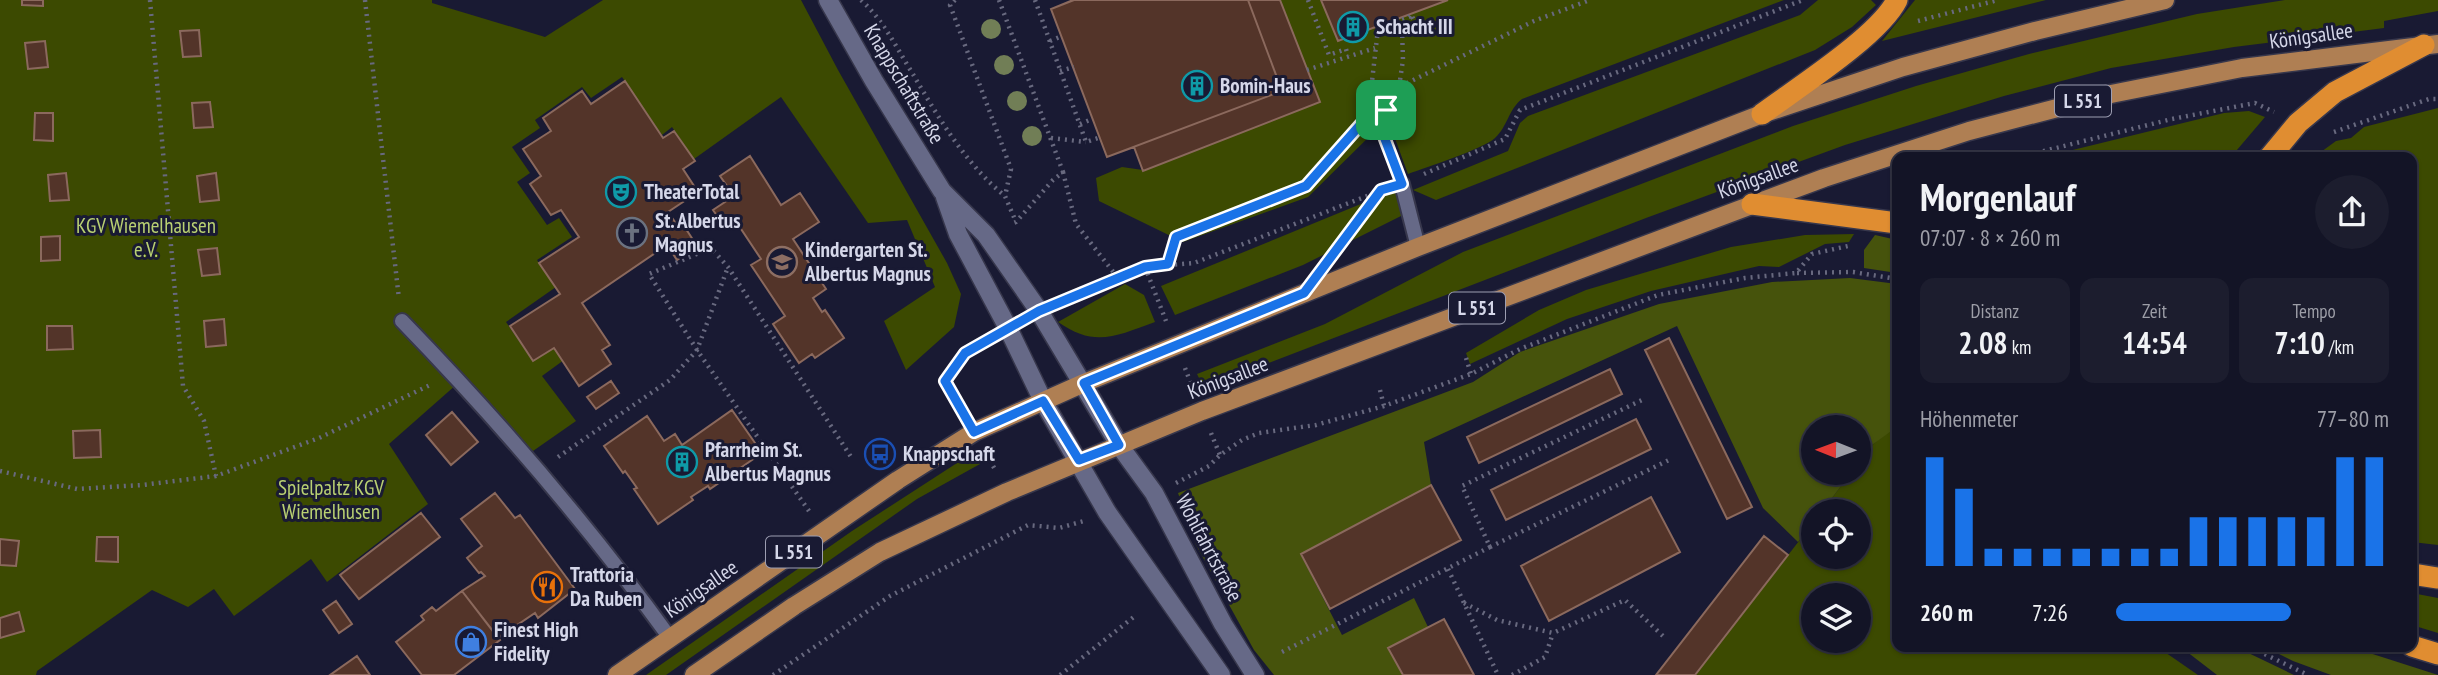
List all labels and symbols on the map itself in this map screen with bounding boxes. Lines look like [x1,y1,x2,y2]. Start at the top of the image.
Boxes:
building icon: Schacht III [1336,10,1370,44]
place label: Schacht III [1376,13,1453,40]
street label: Königsallee [2267,16,2354,55]
street label: Knappschaftstraße [858,19,951,149]
building icon: Bomin-Haus [1180,69,1214,103]
place label: Bomin-Haus [1220,72,1311,99]
pin [1356,80,1416,140]
road number: L 551 [2055,86,2111,116]
street label: Königsallee [1714,150,1802,205]
theatre icon: TheaterTotal [604,175,638,209]
place label: TheaterTotal [644,178,740,205]
place label: St. Albertus Magnus [655,207,741,258]
park label: KGV Wiemelhausen e.V. [76,212,216,263]
church icon: St. Albertus Magnus [615,216,649,250]
place label: Kindergarten St. Albertus Magnus [804,236,931,287]
school or university icon: Kindergarten St. Albertus Magnus [765,245,799,279]
road number: L 551 [1449,292,1505,324]
street label: Königsallee [1184,350,1272,405]
north arrow [1801,415,1871,485]
place label: Pfarrheim St. Albertus Magnus [704,436,831,487]
bus stop icon: Knappschaft [863,437,897,471]
place label: Knappschaft [903,440,995,467]
building icon: Pfarrheim St. Albertus Magnus [665,445,699,479]
park label: Spielpaltz KGV Wiemelhusen [278,474,384,525]
street label: Wohlfahrtstraße [1170,490,1249,606]
road number: L 551 [766,537,822,568]
street label: Königsallee [659,553,743,624]
place label: Trattoria Da Ruben [570,561,642,612]
restaurant icon: Trattoria Da Ruben [530,570,564,604]
place label: Finest High Fidelity [494,616,578,667]
shop icon: Finest High Fidelity [454,625,488,659]

